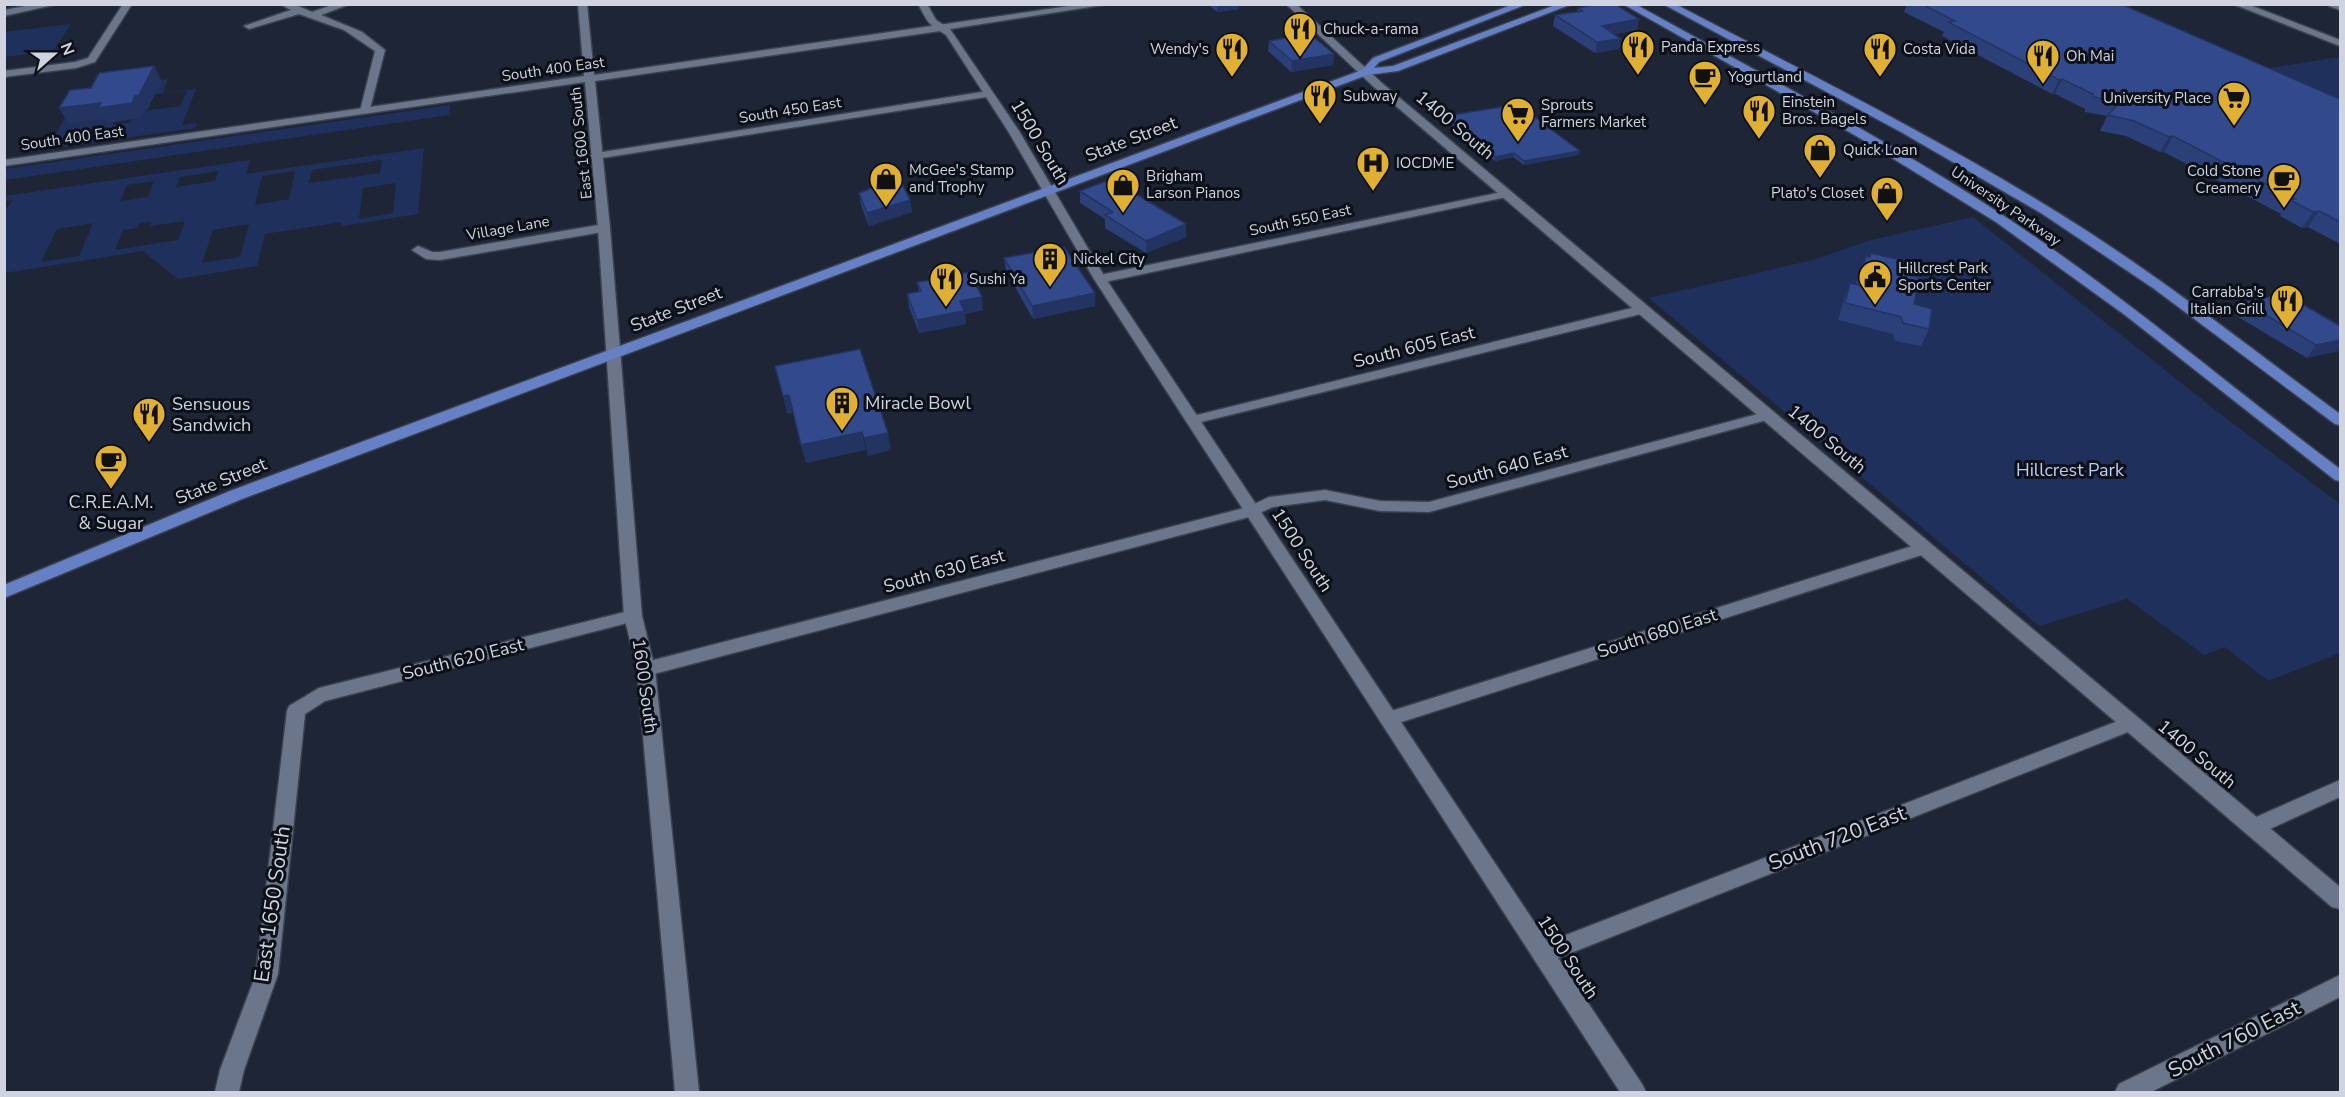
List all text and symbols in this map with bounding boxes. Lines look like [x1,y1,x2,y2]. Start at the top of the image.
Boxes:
restaurant icon: Chuck-a-rama [1282,11,1318,58]
place label: Chuck-a-rama [1323,19,1419,39]
north arrow [24,24,84,84]
restaurant icon: Panda Express [1620,29,1656,76]
restaurant icon: Wendy's [1214,31,1250,78]
restaurant icon: Costa Vida [1862,31,1898,78]
place label: Panda Express [1661,37,1760,57]
restaurant icon: Oh Mai [2025,38,2061,85]
text: N [55,39,79,59]
place label: Wendy's [1150,39,1209,59]
place label: Costa Vida [1903,39,1976,59]
place label: Oh Mai [2066,46,2114,66]
street label: South 400 East [500,52,606,86]
cafe icon: Yogurtland [1687,59,1723,106]
place label: Yogurtland [1727,67,1802,87]
restaurant icon: Subway [1302,78,1338,125]
supermarket icon: University Place [2216,80,2252,127]
street label: 1400 South [1411,85,1499,165]
street label: East 1600 South [565,86,597,200]
place label: Subway [1343,86,1398,106]
place label: University Place [2103,88,2211,108]
street label: South 450 East [737,92,843,128]
place label: Einstein Bros. Bagels [1782,92,1867,129]
restaurant icon: Einstein Bros. Bagels [1741,93,1777,140]
street label: 1500 South [1005,95,1075,189]
place label: Sprouts Farmers Market [1541,95,1647,132]
supermarket icon: Sprouts Farmers Market [1500,96,1536,143]
street label: State Street [1082,110,1181,167]
street label: South 400 East [19,121,125,155]
shop icon: Quick Loan [1802,132,1838,179]
place label: Quick Loan [1843,140,1918,160]
hospital icon: IOCDME [1355,145,1391,192]
place label: IOCDME [1396,153,1454,173]
place label: McGee's Stamp and Trophy [909,160,1014,197]
shop icon: McGee's Stamp and Trophy [868,161,904,208]
place label: Cold Stone Creamery [2187,161,2261,198]
street label: University Parkway [1947,162,2065,251]
cafe icon: Cold Stone Creamery [2266,162,2302,209]
place label: Brigham Larson Pianos [1146,166,1240,203]
shop icon: Brigham Larson Pianos [1105,167,1141,214]
shop icon: Plato's Closet [1869,175,1905,222]
place label: Plato's Closet [1771,183,1865,203]
street label: South 550 East [1247,199,1353,241]
street label: Village Lane [464,211,551,245]
building icon: Nickel City [1032,241,1068,288]
place label: Nickel City [1073,249,1145,269]
place label: Hillcrest Park Sports Center [1898,258,1992,295]
public building icon: Hillcrest Park Sports Center [1857,259,1893,306]
restaurant icon: Sushi Ya [928,261,964,308]
place label: Sushi Ya [969,269,1025,289]
street label: State Street [627,280,726,337]
place label: Carrabba's Italian Grill [2190,282,2265,319]
restaurant icon: Carrabba's Italian Grill [2269,283,2305,330]
street label: South 605 East [1351,320,1478,374]
building icon: Miracle Bowl [824,385,860,432]
place label: Miracle Bowl [865,391,971,415]
place label: Sensuous Sandwich [172,392,251,437]
restaurant icon: Sensuous Sandwich [131,396,167,443]
street label: 1400 South [1783,399,1871,479]
street label: South 640 East [1444,439,1571,495]
cafe icon: C.R.E.A.M. & Sugar [93,443,129,490]
street label: State Street [172,452,271,510]
park label: Hillcrest Park [2016,458,2125,482]
place label: C.R.E.A.M. & Sugar [69,490,153,535]
street label: 1500 South [1266,503,1338,597]
street label: South 630 East [881,543,1008,599]
street label: South 680 East [1594,602,1720,664]
street label: South 620 East [400,632,527,686]
street label: 1600 South [626,637,664,735]
street label: 1400 South [2153,714,2241,794]
street label: South 720 East [1764,799,1910,877]
street label: East 1650 South [247,824,297,984]
street label: 1500 South [1532,910,1604,1004]
street label: South 760 East [2163,993,2305,1084]

